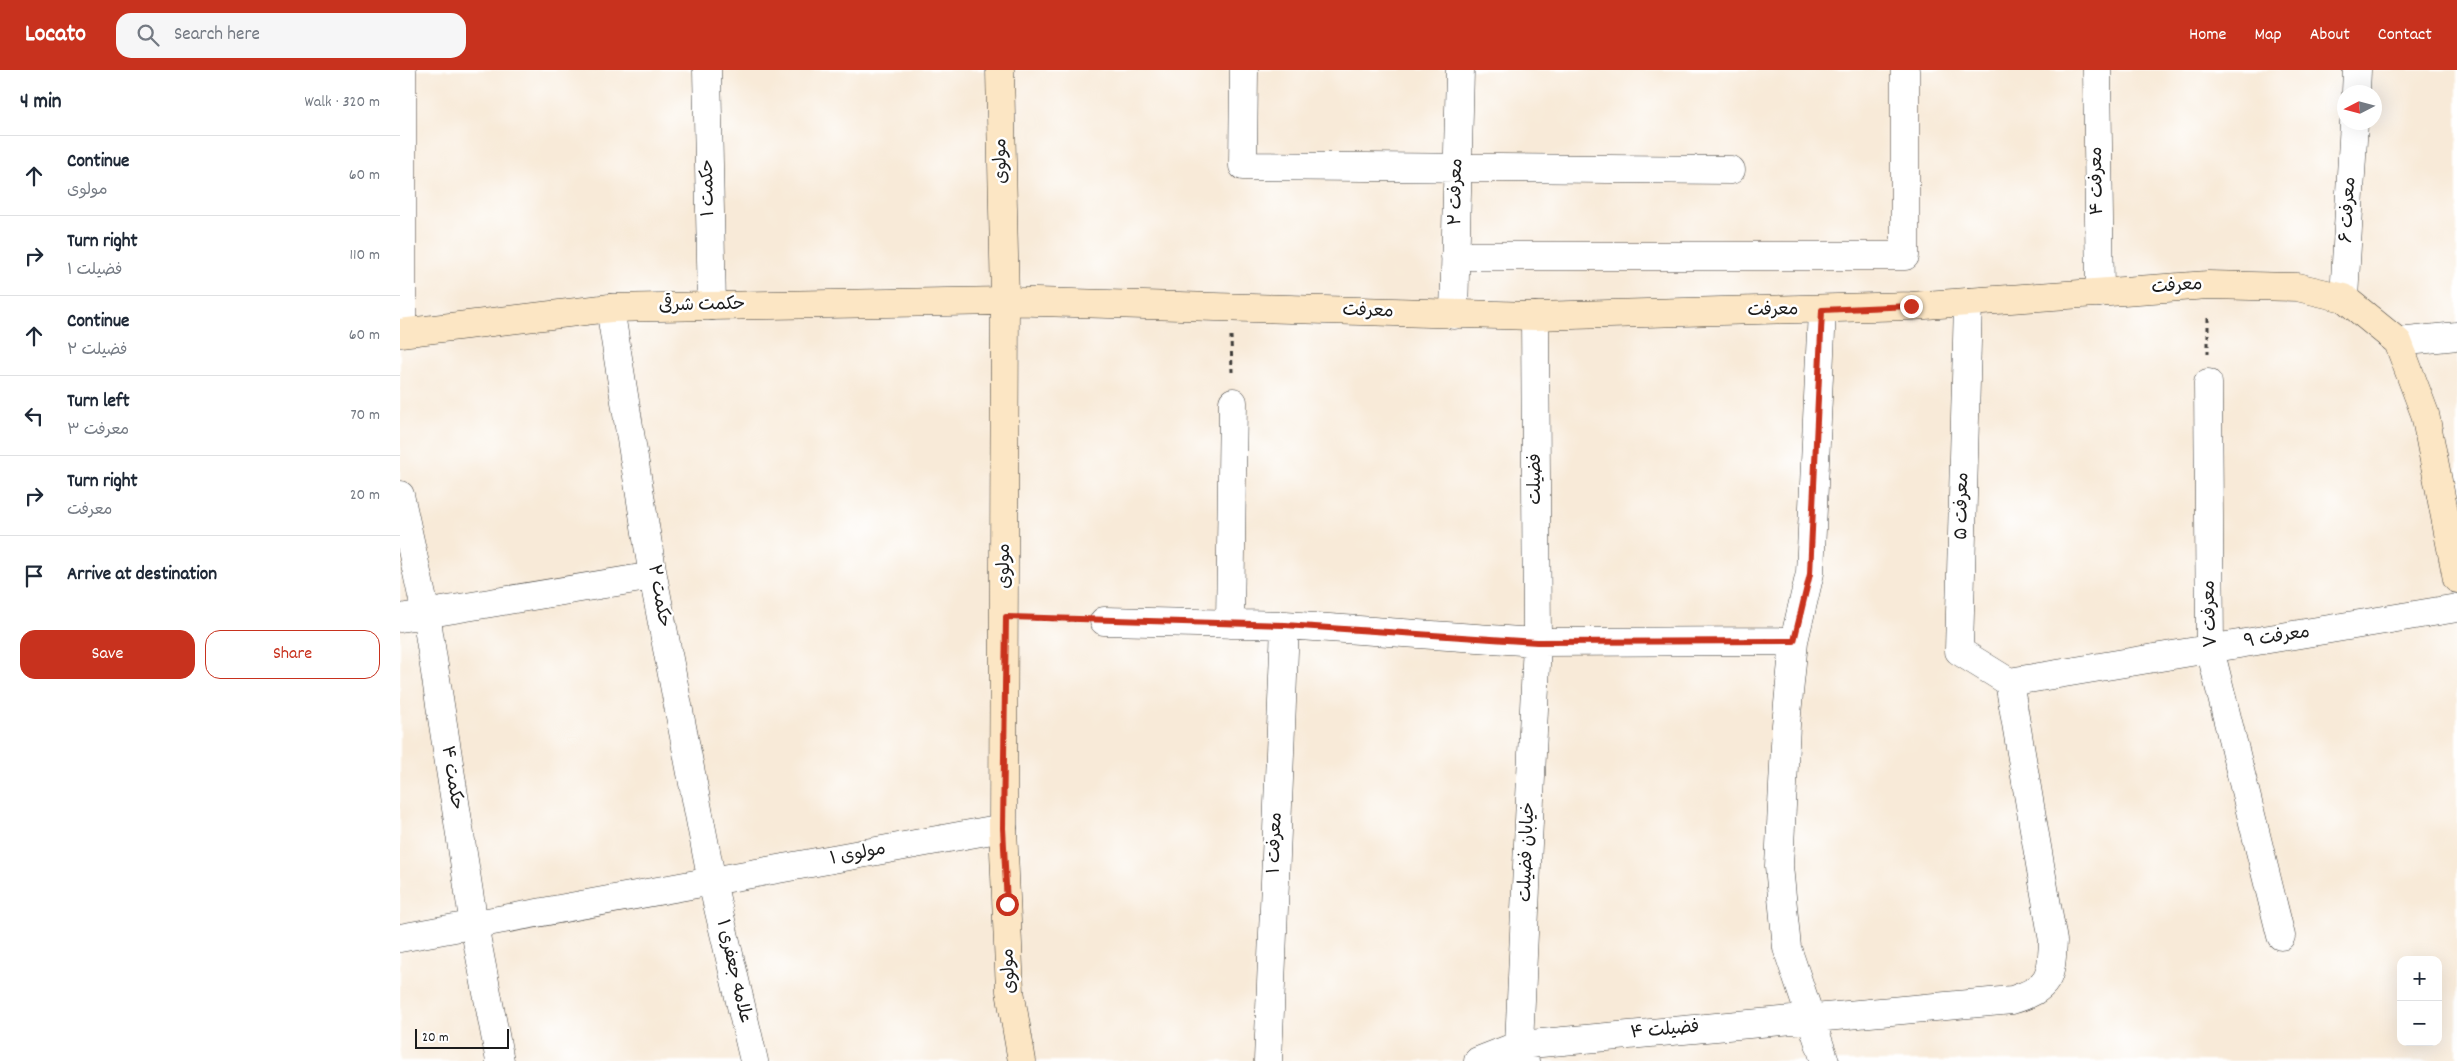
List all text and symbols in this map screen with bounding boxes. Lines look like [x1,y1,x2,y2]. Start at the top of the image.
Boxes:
search box [116,13,466,58]
text: Locato [25,18,86,52]
icon: search [134,21,162,49]
text: Search here [174,22,260,49]
text: Home [2189,23,2226,48]
text: Map [2254,23,2282,48]
text: About [2310,23,2350,48]
text: Contact [2378,23,2432,48]
north arrow [2337,85,2382,130]
text: 4 min [20,88,62,118]
text: Walk · 320 m [304,91,380,114]
street label: مولوی [989,138,1015,184]
street label: معرفت ۴ [2085,146,2111,216]
text: Continue [67,149,129,176]
street label: معرفت ۲ [1444,158,1470,226]
street label: حکمت ۱ [696,159,722,217]
icon: ahead [20,162,48,190]
text: 60 m [349,164,380,187]
street label: معرفت ۶ [2335,176,2363,244]
text: مولوی [67,179,108,202]
text: Turn right [67,229,138,256]
icon: right [20,242,48,270]
text: 110 m [350,244,380,267]
text: فضیلت ۱ [67,259,122,282]
street label: معرفت [2151,273,2203,301]
street label: حکمت شرقی [658,291,745,319]
route end [1900,295,1923,318]
street label: معرفت [1747,298,1799,324]
street label: معرفت [1342,299,1394,325]
text: Continue [67,309,129,336]
icon: ahead [20,322,48,350]
text: 60 m [349,324,380,347]
text: فضیلت ۲ [67,339,127,362]
text: Turn left [67,389,130,416]
icon: left [20,402,48,430]
text: 70 m [350,404,380,427]
text: معرفت ۳ [67,419,129,442]
street label: فضیلت [1524,453,1549,505]
text: Turn right [67,469,138,496]
street label: معرفت ۵ [1950,472,1976,540]
icon: right [20,482,48,510]
text: 20 m [350,484,380,507]
text: معرفت [67,499,112,522]
street label: مولوی [993,543,1018,589]
icon: arrive [20,562,48,590]
text: Arrive at destination [67,562,217,589]
street label: حکمت ۲ [640,563,676,629]
street label: معرفت ۷ [2197,580,2225,648]
street label: معرفت ۹ [2242,620,2312,656]
button: Save [20,630,195,679]
button: Share [205,630,380,679]
street label: حکمت ۴ [434,744,468,812]
street label: خیابان فضیلت [1514,801,1542,903]
street label: معرفت ۱ [1262,812,1290,874]
street label: مولوی ۱ [828,837,888,873]
route start [996,893,1019,916]
street label: علامه جعفری ۱ [709,917,757,1027]
street label: مولوی [996,948,1024,994]
map controls [2397,956,2442,1046]
button: + [2397,956,2442,1001]
button: − [2397,1001,2442,1046]
street label: فضیلت ۴ [1629,1016,1701,1046]
scale bar [415,1026,509,1049]
text: 20 m [422,1028,449,1048]

